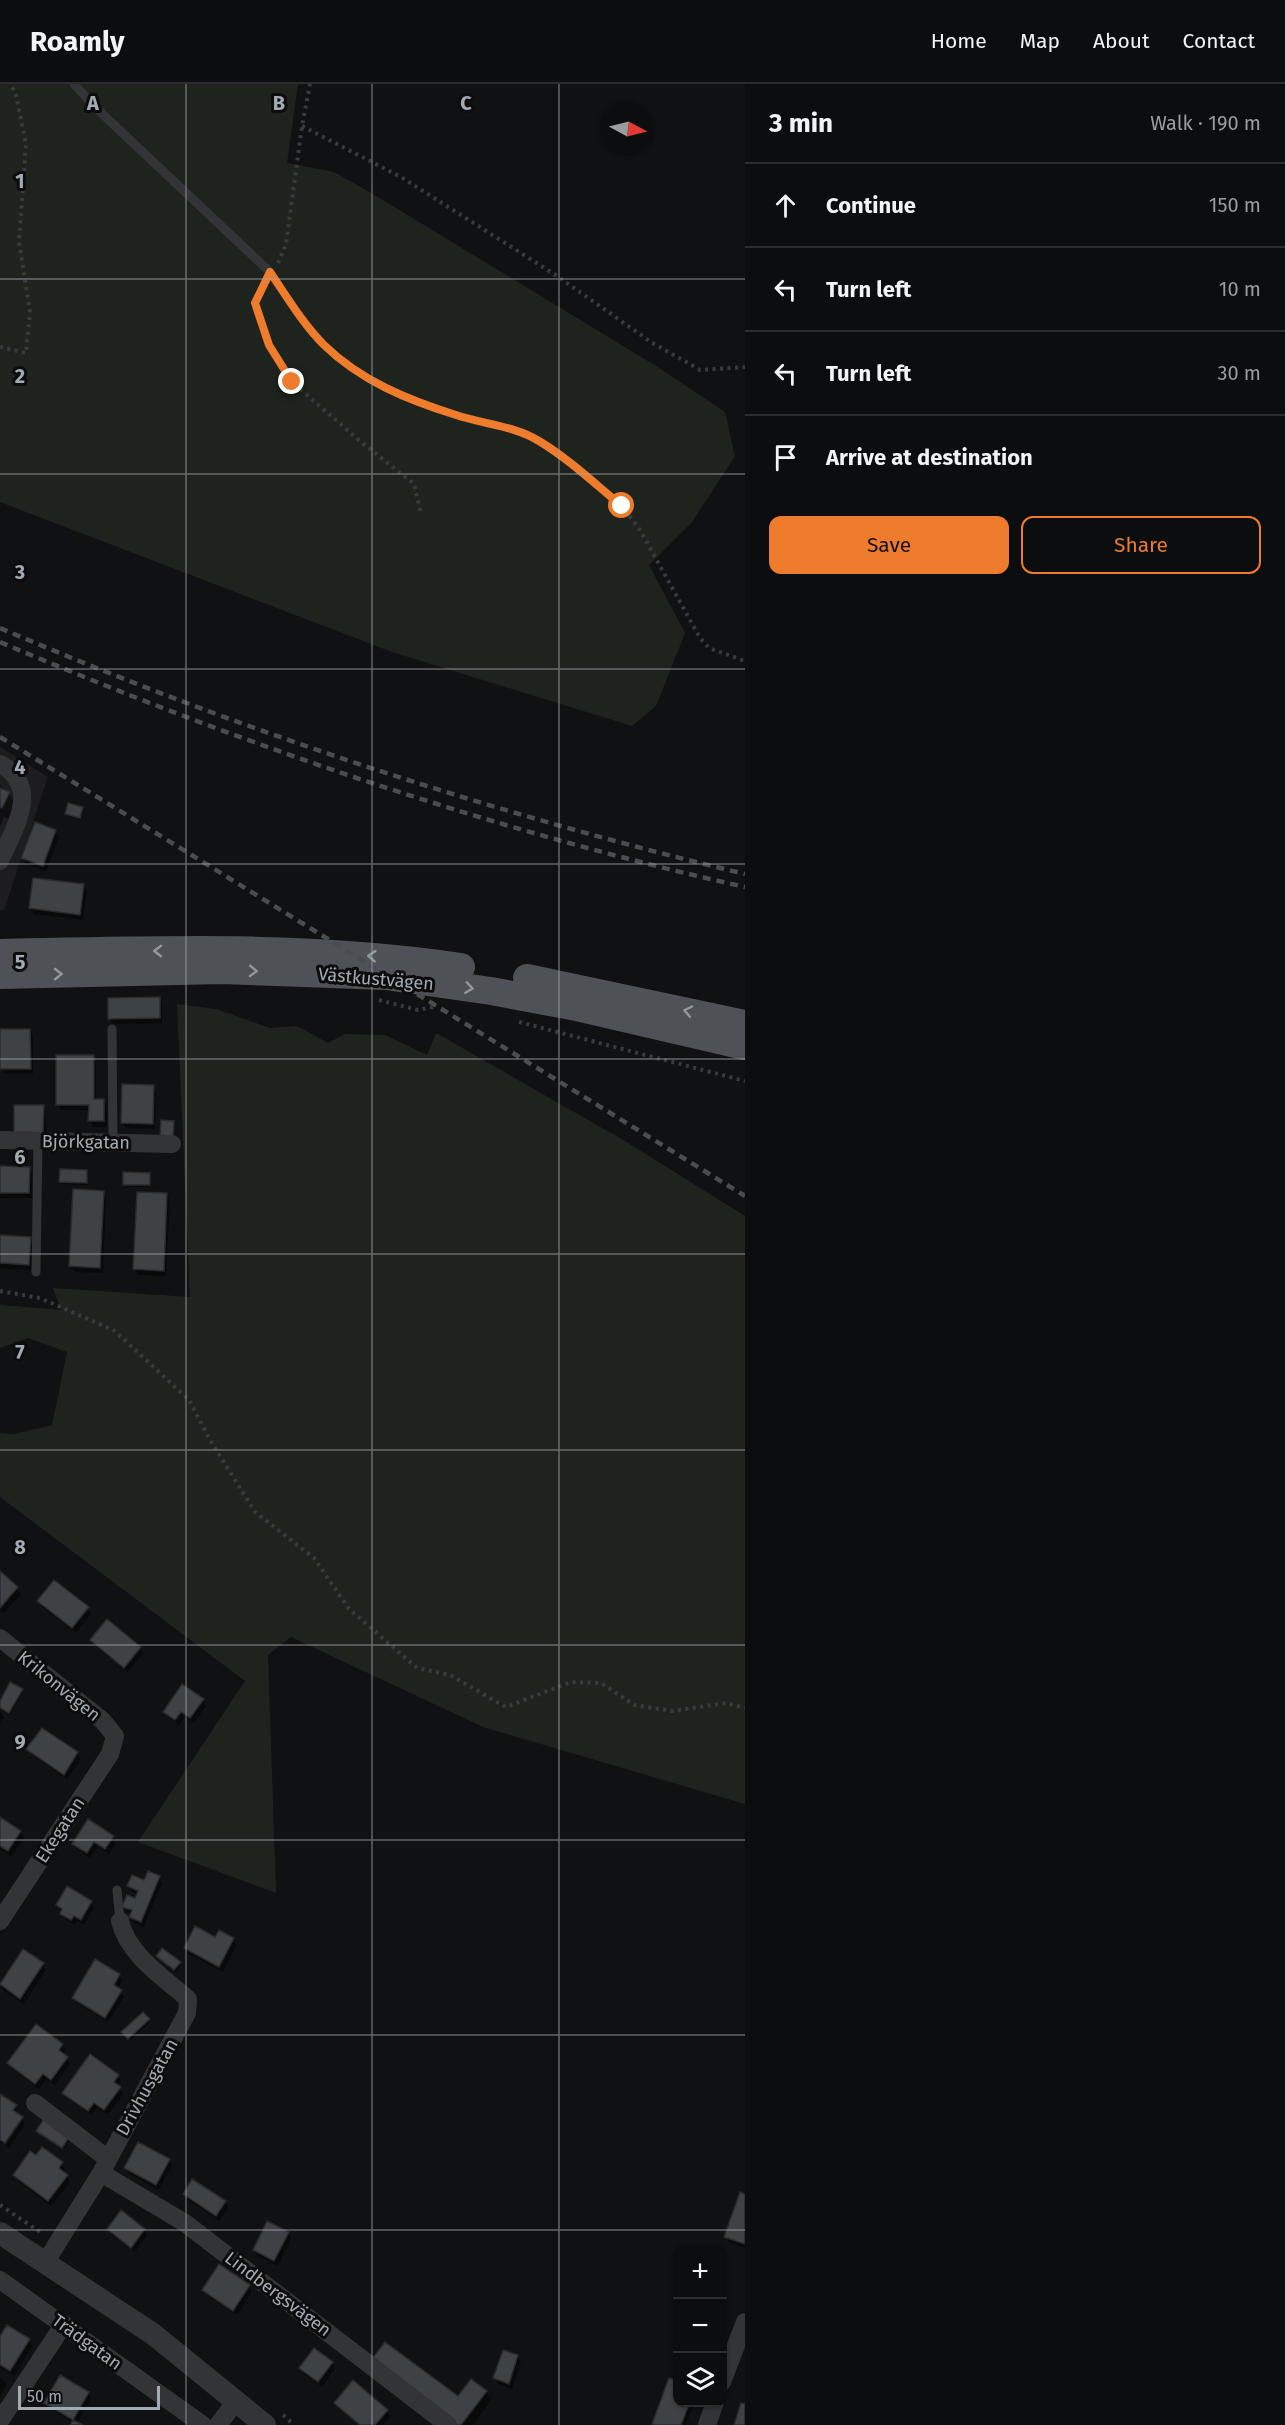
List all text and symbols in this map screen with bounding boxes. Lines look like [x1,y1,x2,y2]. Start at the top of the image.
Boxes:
text: Roamly [30,25,124,58]
text: Home [931,28,987,54]
text: Map [1020,28,1060,54]
text: About [1093,28,1150,54]
text: Contact [1183,28,1255,54]
text: A [86,91,100,115]
text: B [273,91,285,115]
text: C [460,91,472,115]
north arrow [601,102,655,156]
text: 3 min [769,108,833,139]
text: Walk · 190 m [1150,111,1261,135]
text: 1 [15,169,25,193]
icon: ahead [769,189,802,222]
text: Continue [826,192,916,219]
text: 150 m [1209,193,1261,217]
icon: left [769,273,802,306]
text: Turn left [826,276,911,303]
text: 10 m [1219,277,1261,301]
icon: left [769,357,802,390]
text: Turn left [826,360,911,387]
text: 30 m [1217,361,1261,385]
text: 2 [15,364,25,388]
route end [278,368,304,394]
icon: arrive [769,441,802,474]
text: Arrive at destination [826,444,1033,471]
route start [608,492,634,518]
button: Save [769,516,1009,574]
button: Share [1021,516,1261,574]
text: 3 [14,560,25,584]
text: 4 [14,755,26,779]
one-way arrow [154,945,163,957]
text: 5 [15,950,26,974]
one-way arrow [367,950,376,963]
street label: Västkustvägen [317,963,435,995]
one-way arrow [249,965,258,978]
one-way arrow [54,967,63,980]
one-way arrow [464,982,473,994]
one-way arrow [683,1005,693,1018]
street label: Björkgatan [42,1130,130,1154]
text: 6 [14,1145,26,1169]
text: 7 [15,1340,25,1364]
text: 8 [14,1535,26,1559]
street label: Krikonvägen [13,1646,105,1726]
text: 9 [14,1730,26,1754]
street label: Ekegatan [31,1793,89,1867]
street label: Drivhusgatan [111,2035,183,2139]
map controls [673,2245,727,2407]
button: + [673,2245,727,2299]
street label: Lindbergsvägen [220,2247,336,2341]
button: − [673,2299,727,2353]
street label: Trädgatan [48,2309,126,2375]
button: layers [673,2353,727,2407]
scale bar [18,2383,160,2410]
text: 50 m [27,2387,62,2406]

